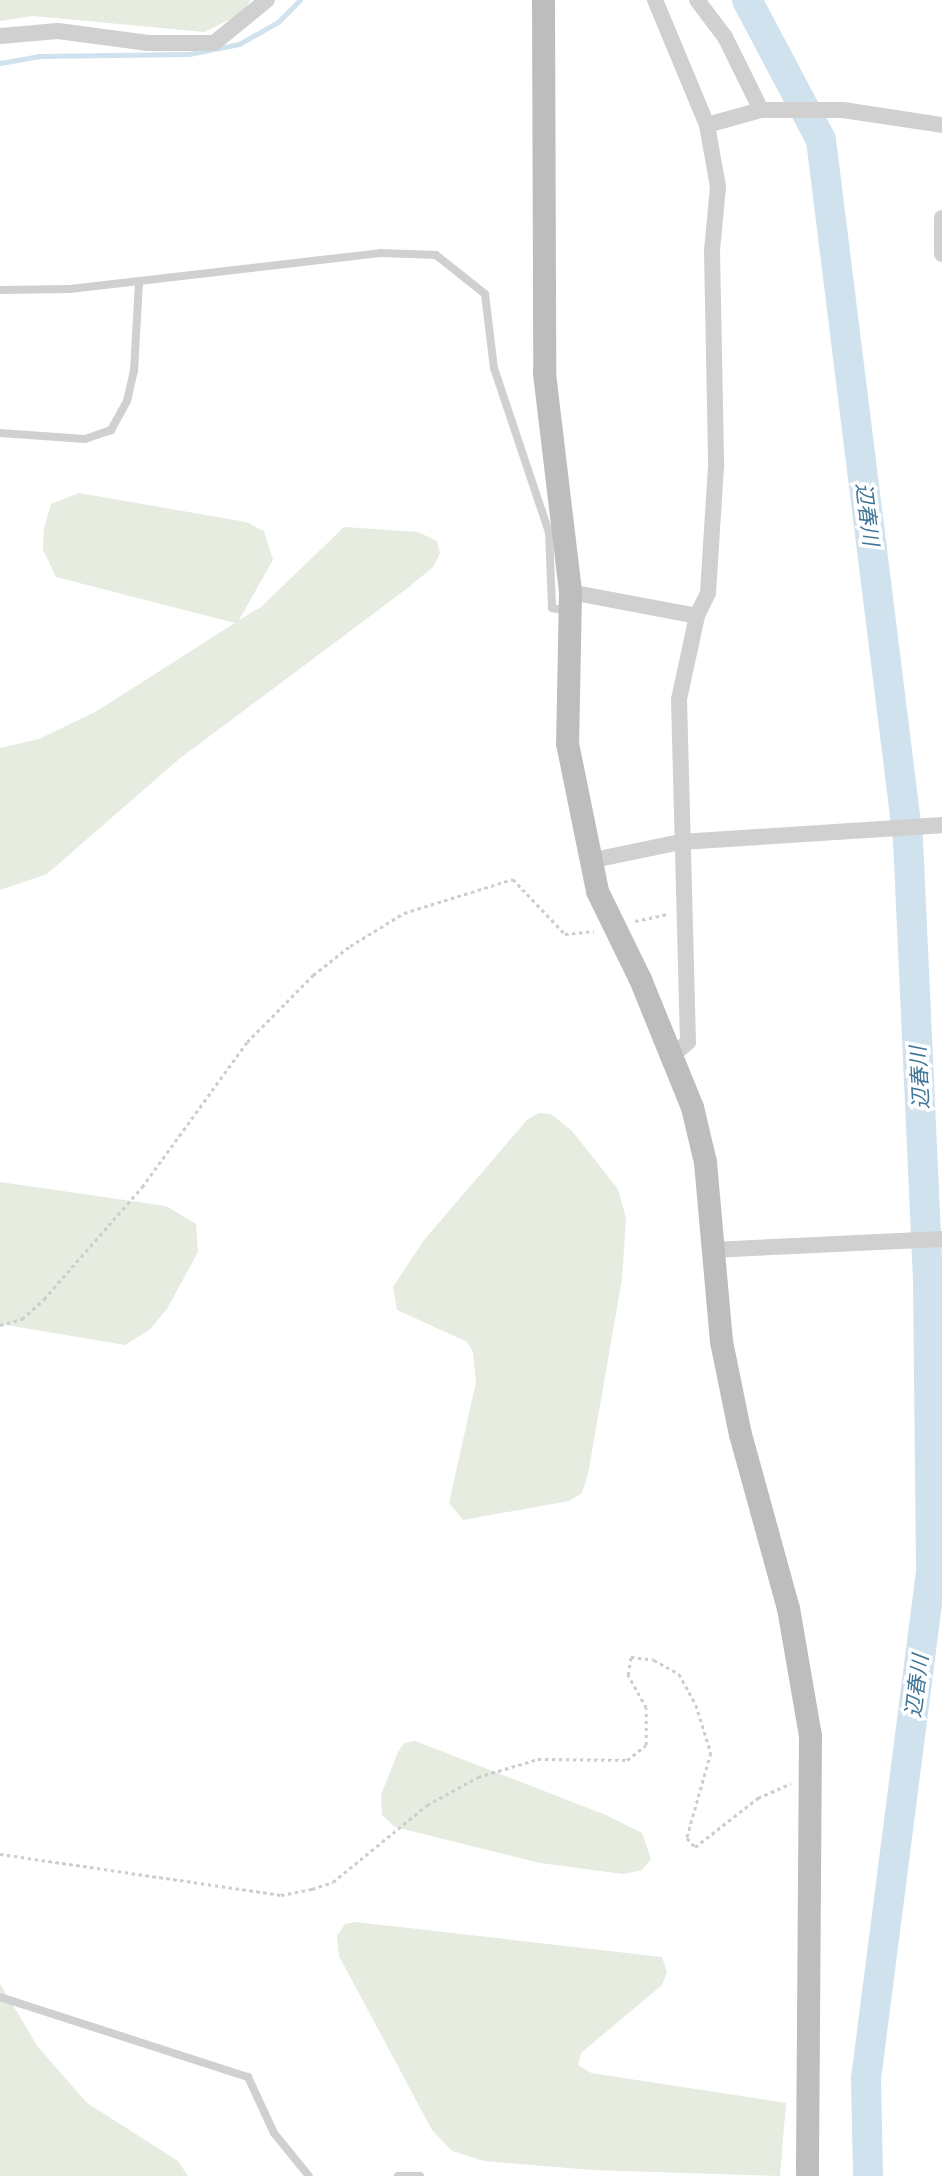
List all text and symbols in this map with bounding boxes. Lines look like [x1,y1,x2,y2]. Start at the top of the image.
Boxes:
water label: 辺春川 [852,481,884,547]
water label: 辺春川 [905,1046,933,1110]
water label: 辺春川 [900,1653,932,1719]

